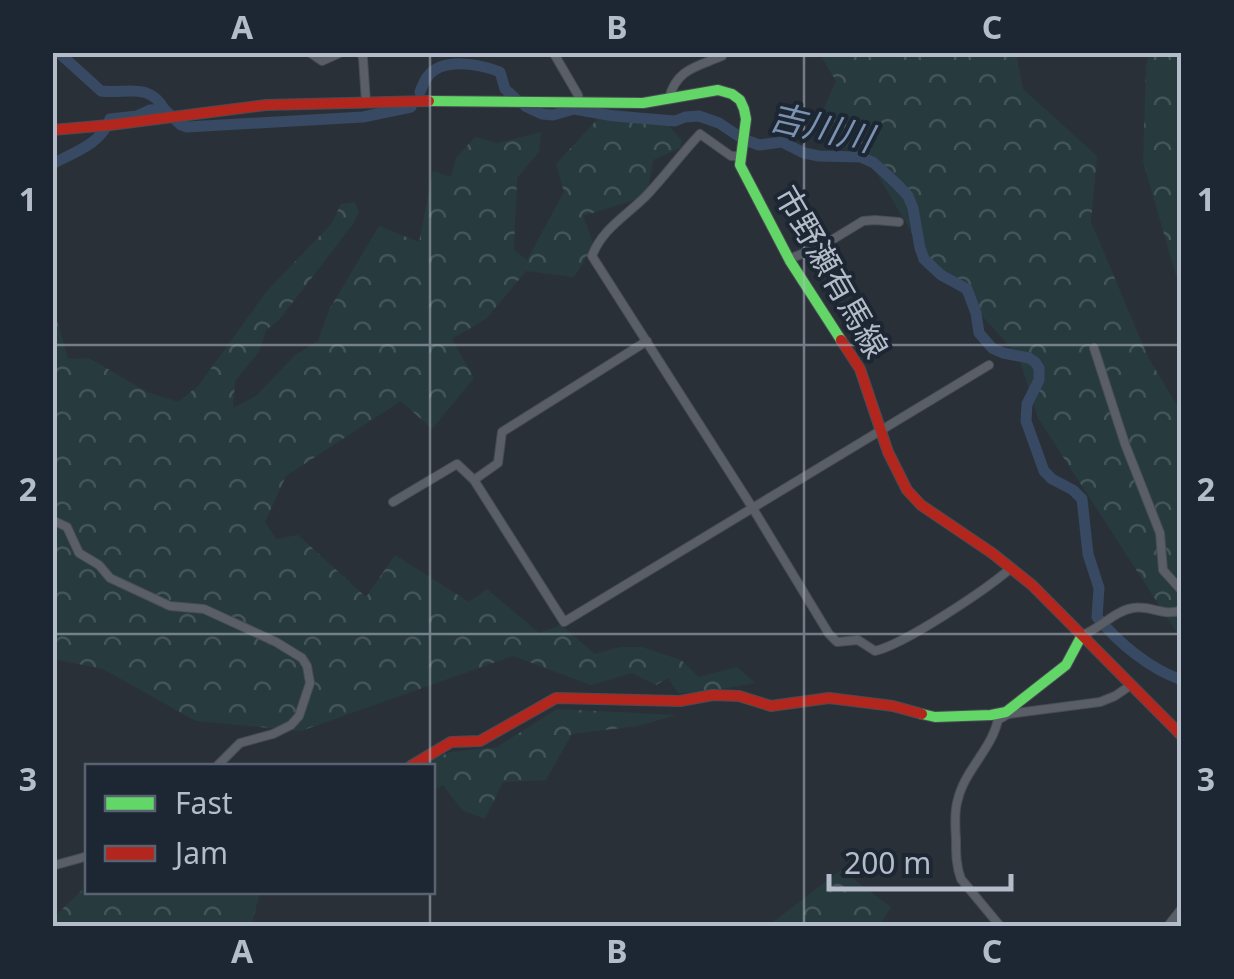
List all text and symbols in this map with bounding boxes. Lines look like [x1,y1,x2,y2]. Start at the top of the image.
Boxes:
text: A [231,5,254,48]
text: B [606,5,628,48]
text: C [982,5,1002,48]
water label: 吉川川 [765,92,882,162]
text: 1 [19,177,37,220]
street label: 市野瀬有馬線 [766,177,899,365]
text: 1 [1197,177,1215,220]
text: 2 [19,467,37,510]
text: 2 [1197,467,1215,510]
text: 3 [19,757,37,800]
text: 3 [1197,757,1215,800]
legend [85,764,435,894]
text: Fast [175,782,233,823]
scale bar [829,829,1012,891]
text: Jam [172,832,228,873]
text: 200 m [844,842,931,883]
text: A [231,929,254,972]
text: B [606,929,628,972]
text: C [982,929,1002,972]

